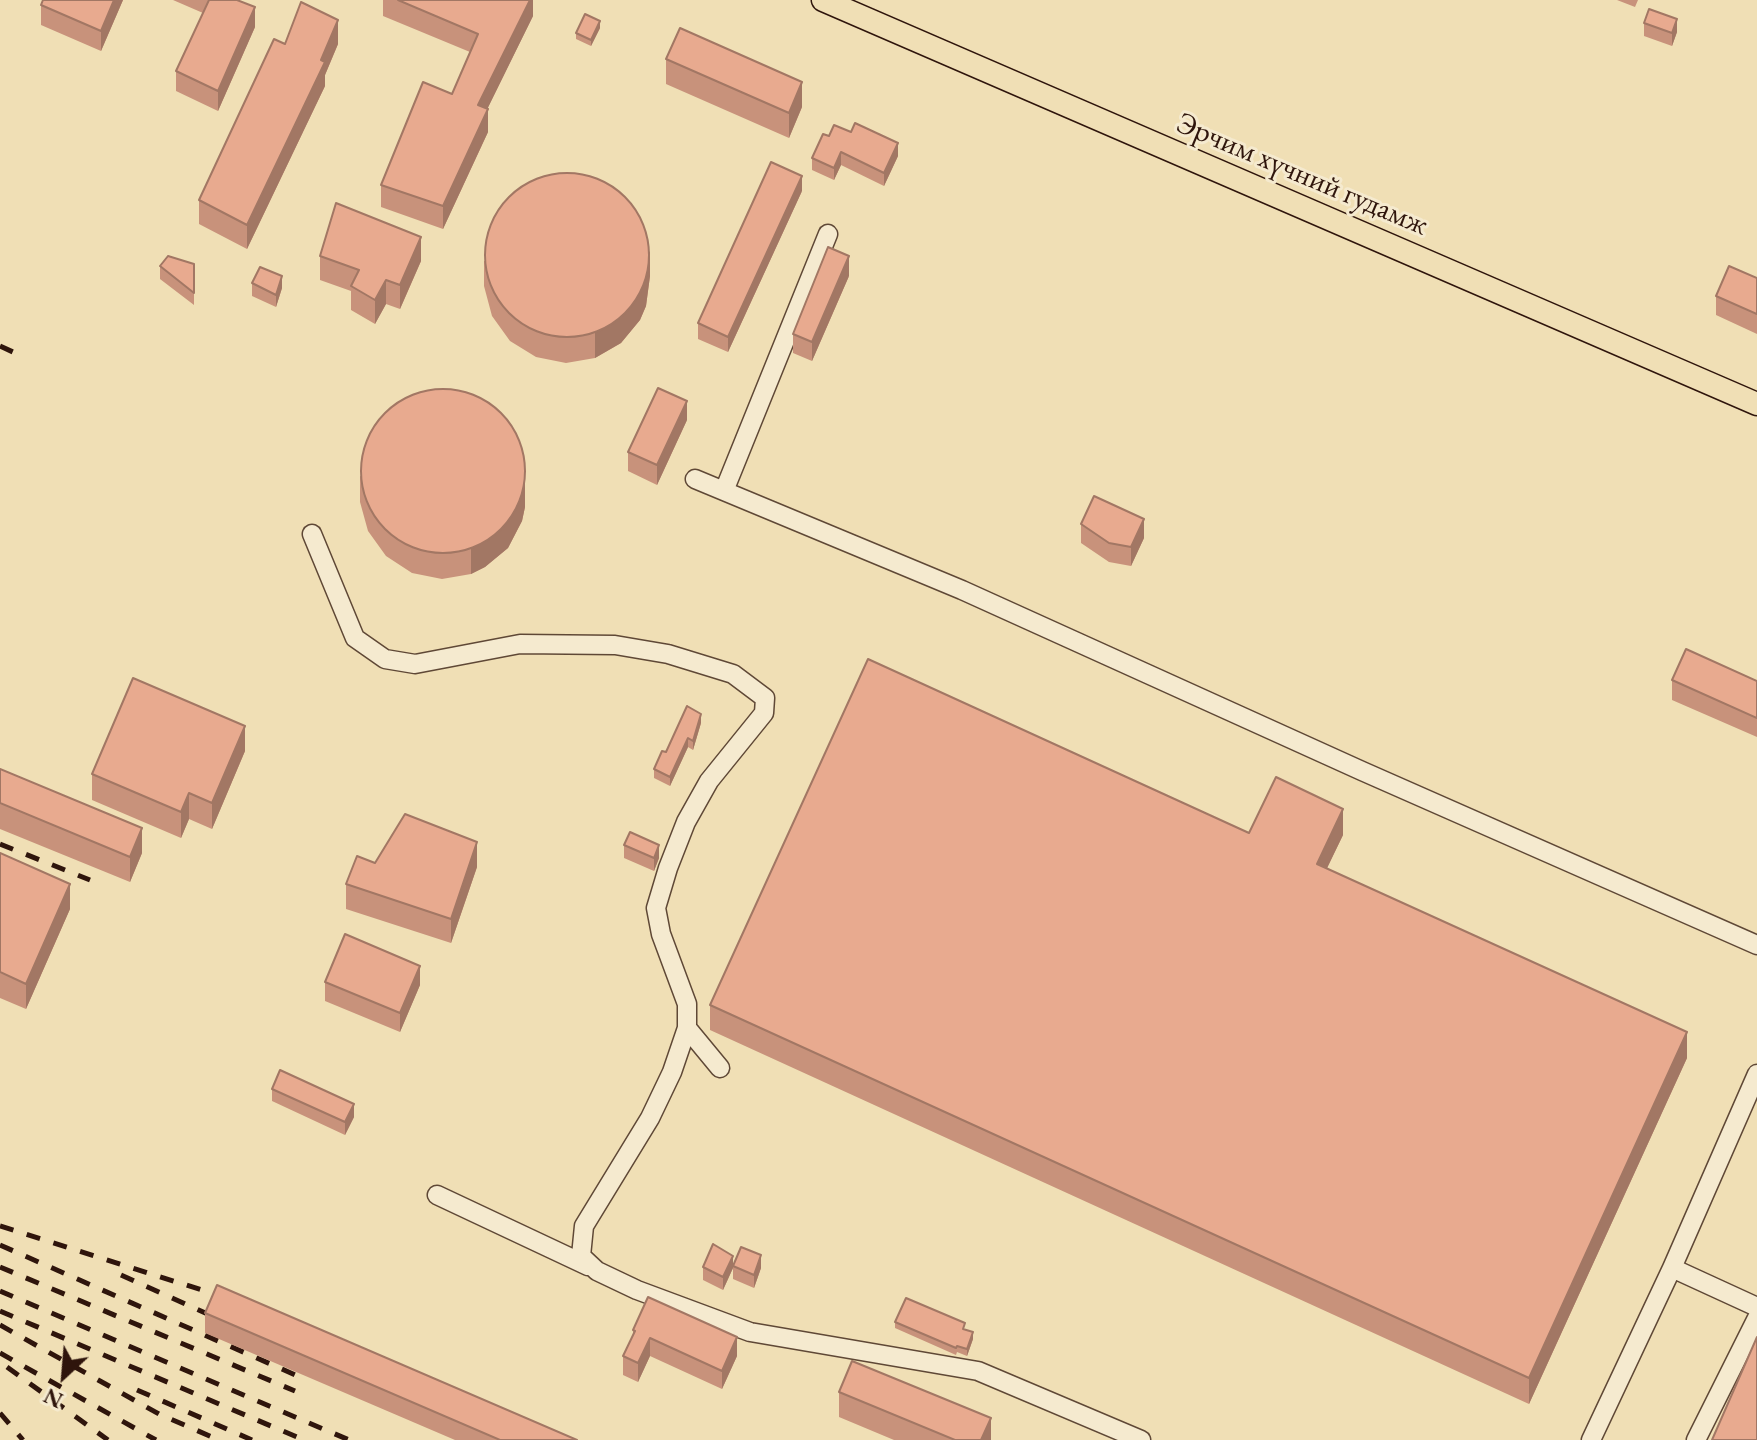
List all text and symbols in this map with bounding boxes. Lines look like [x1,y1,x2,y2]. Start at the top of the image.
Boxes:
street label: Эрчим хүчний гудамж [1171,106,1433,244]
north arrow [24,1336,104,1416]
text: N [39,1381,68,1415]

